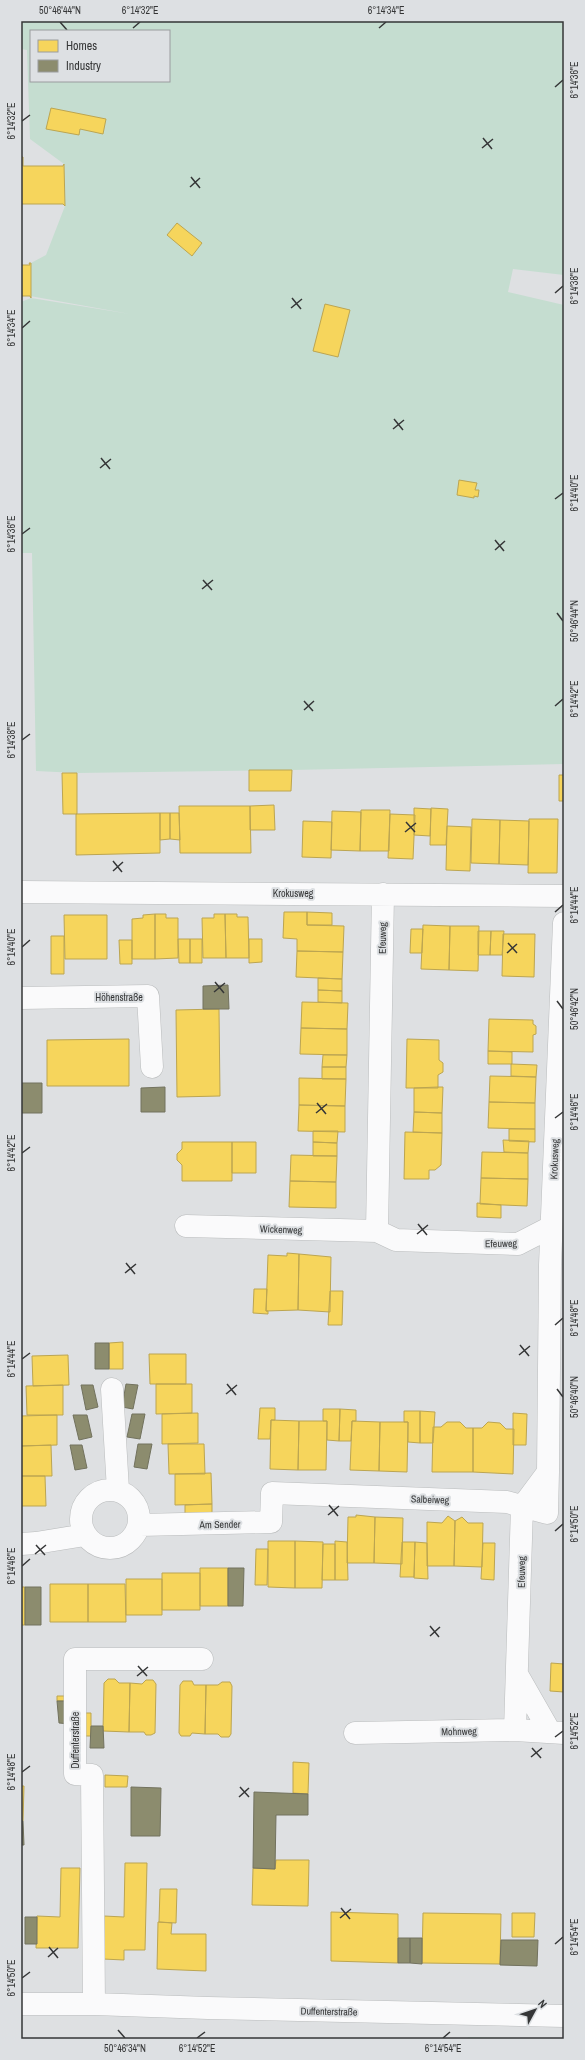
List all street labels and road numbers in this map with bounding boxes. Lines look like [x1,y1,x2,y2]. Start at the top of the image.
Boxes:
street label: Krokusweg [273,887,314,900]
street label: Efeuweg [376,922,389,954]
street label: Höhenstraße [95,991,143,1004]
street label: Krokusweg [547,1138,562,1180]
street label: Wickenweg [260,1222,303,1237]
street label: Efeuweg [485,1237,518,1250]
street label: Salbeiweg [411,1492,450,1507]
street label: Am Sender [198,1518,241,1531]
street label: Efeuweg [515,1556,528,1588]
street label: Duffenterstraße [69,1711,82,1768]
street label: Mohnweg [441,1725,477,1738]
street label: Duffenterstraße [300,2005,358,2019]

